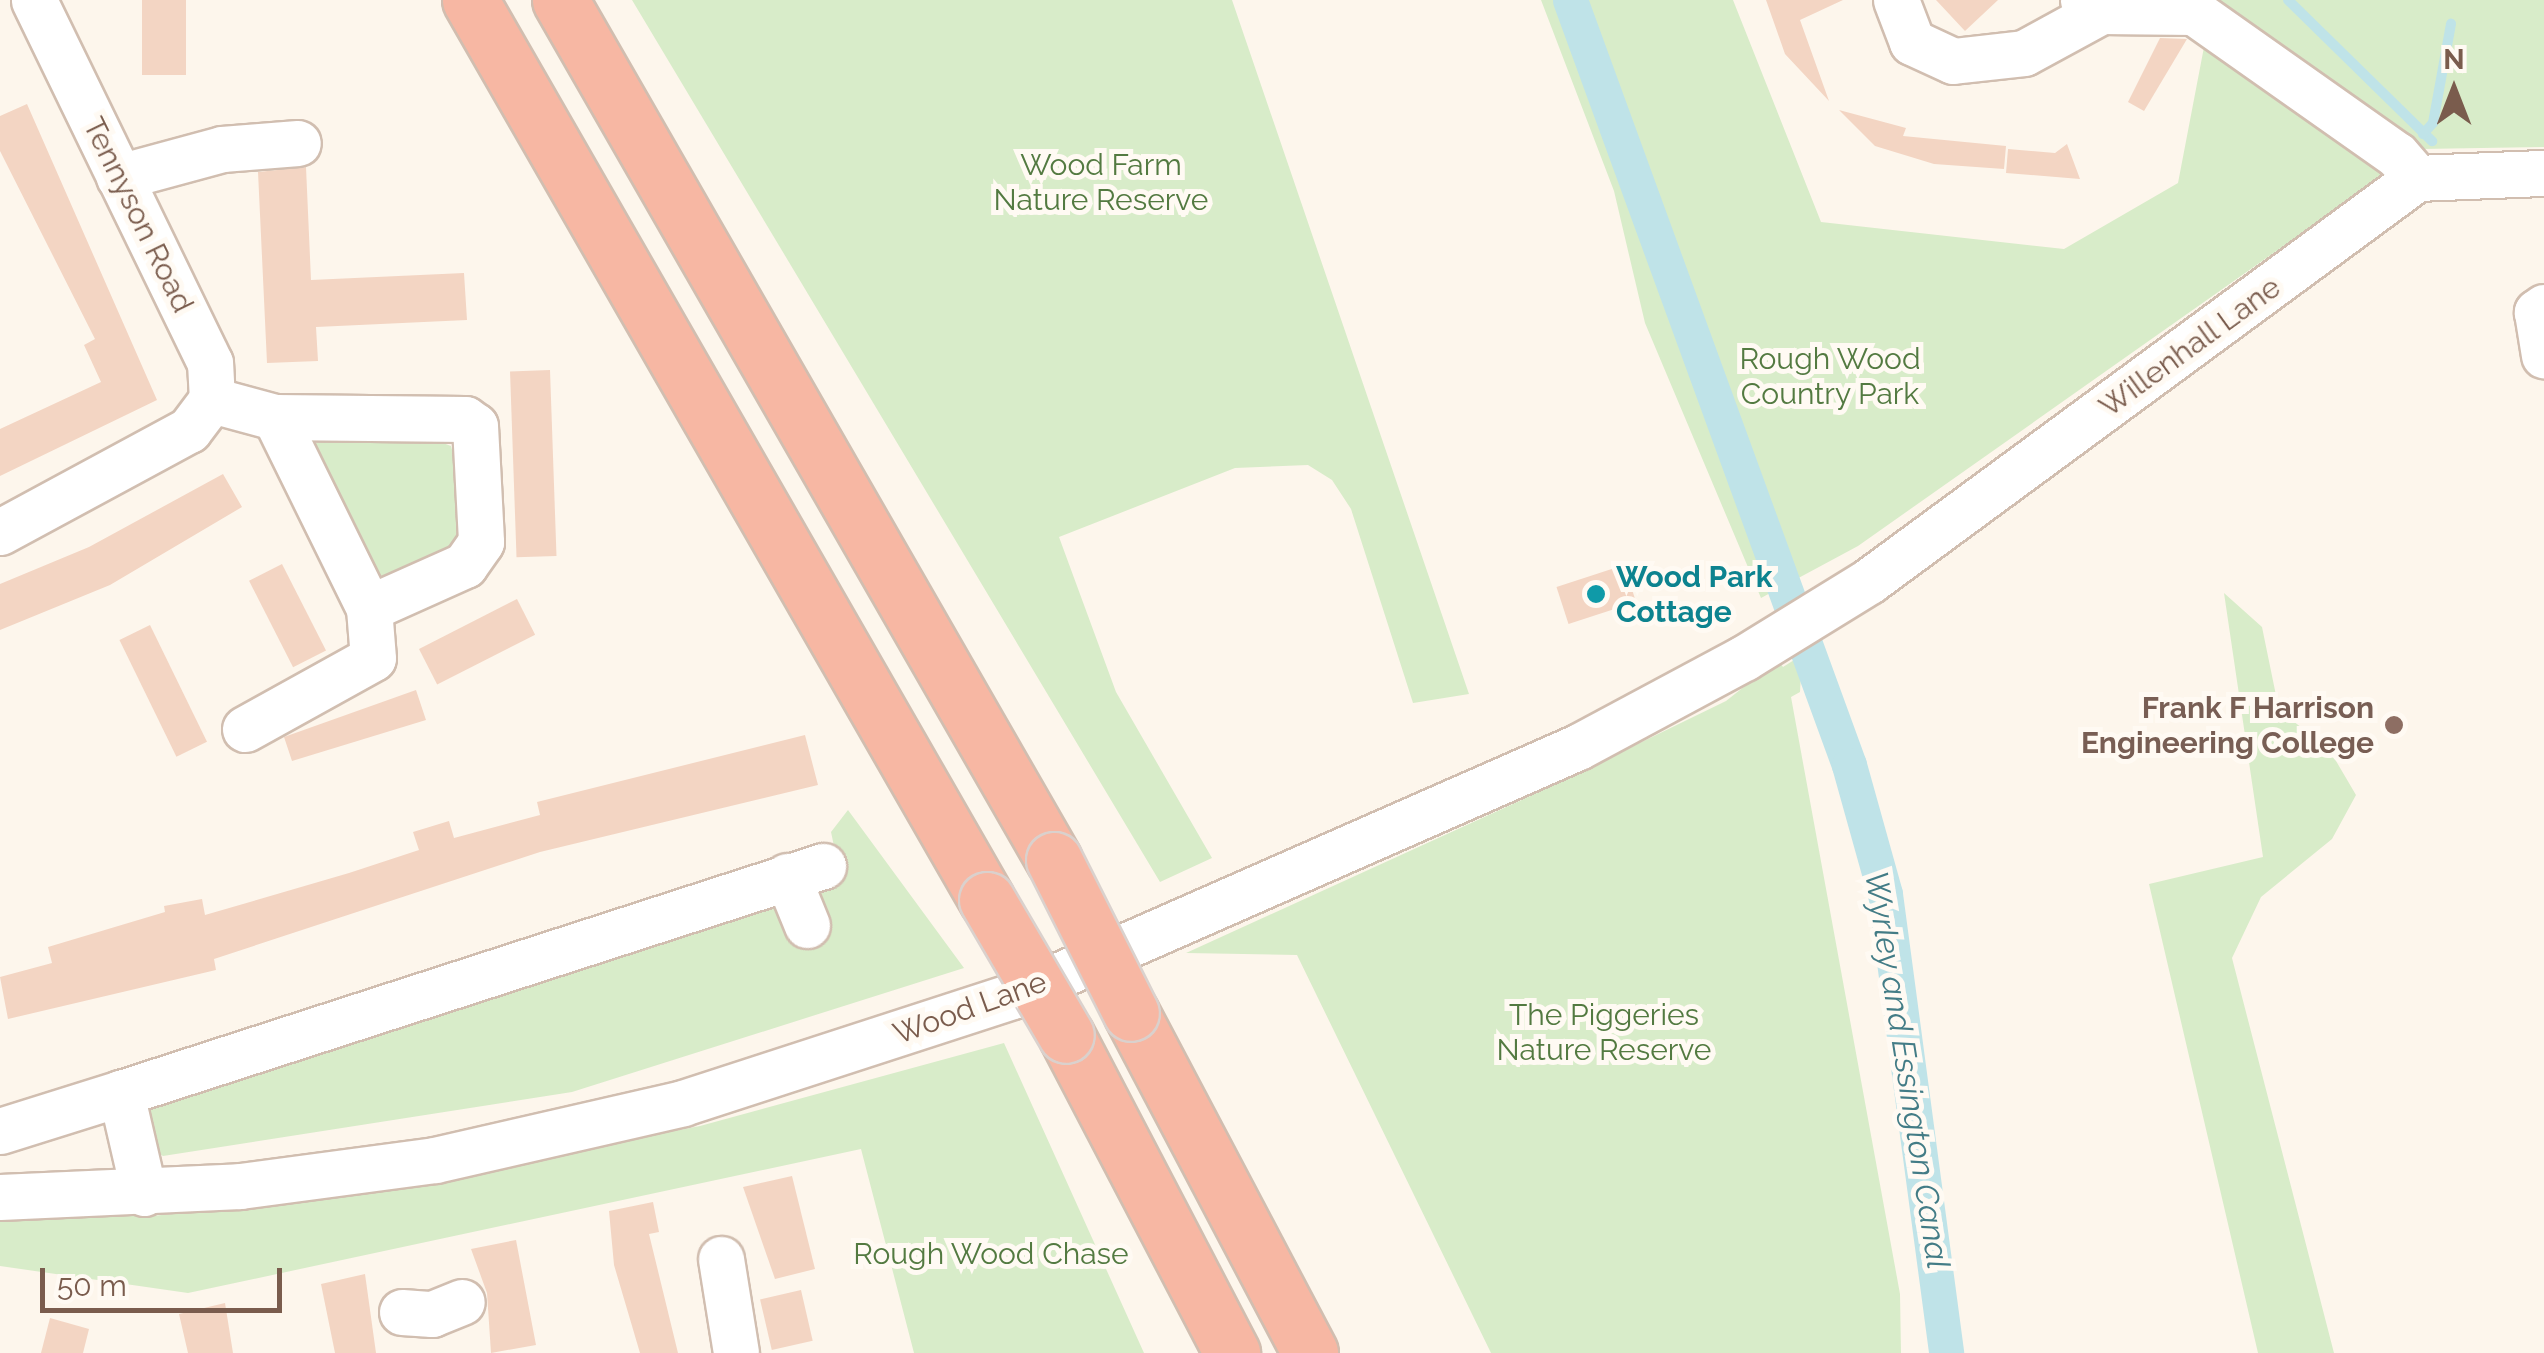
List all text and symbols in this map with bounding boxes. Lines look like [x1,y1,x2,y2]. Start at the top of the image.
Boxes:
north arrow [2404,40,2504,140]
text: N [2443,43,2465,76]
street label: Tennyson Road [75,112,201,318]
park label: Wood Farm Nature Reserve [994,147,1208,218]
street label: Willenhall Lane [2092,269,2288,425]
park label: Rough Wood Country Park [1739,341,1921,412]
place label: Wood Park Cottage [1616,559,1772,630]
marker: Wood Park Cottage [1585,583,1607,605]
place label: Frank F Harrison Engineering College [2081,690,2374,760]
marker: Frank F Harrison Engineering College [2383,714,2405,736]
water label: Wyrley and Essington Canal [1857,868,1957,1272]
street label: Wood Lane [889,964,1051,1052]
park label: The Piggeries Nature Reserve [1497,997,1711,1068]
park label: Rough Wood Chase [853,1236,1129,1272]
scale bar [45,1248,288,1310]
text: 50 m [57,1268,127,1303]

